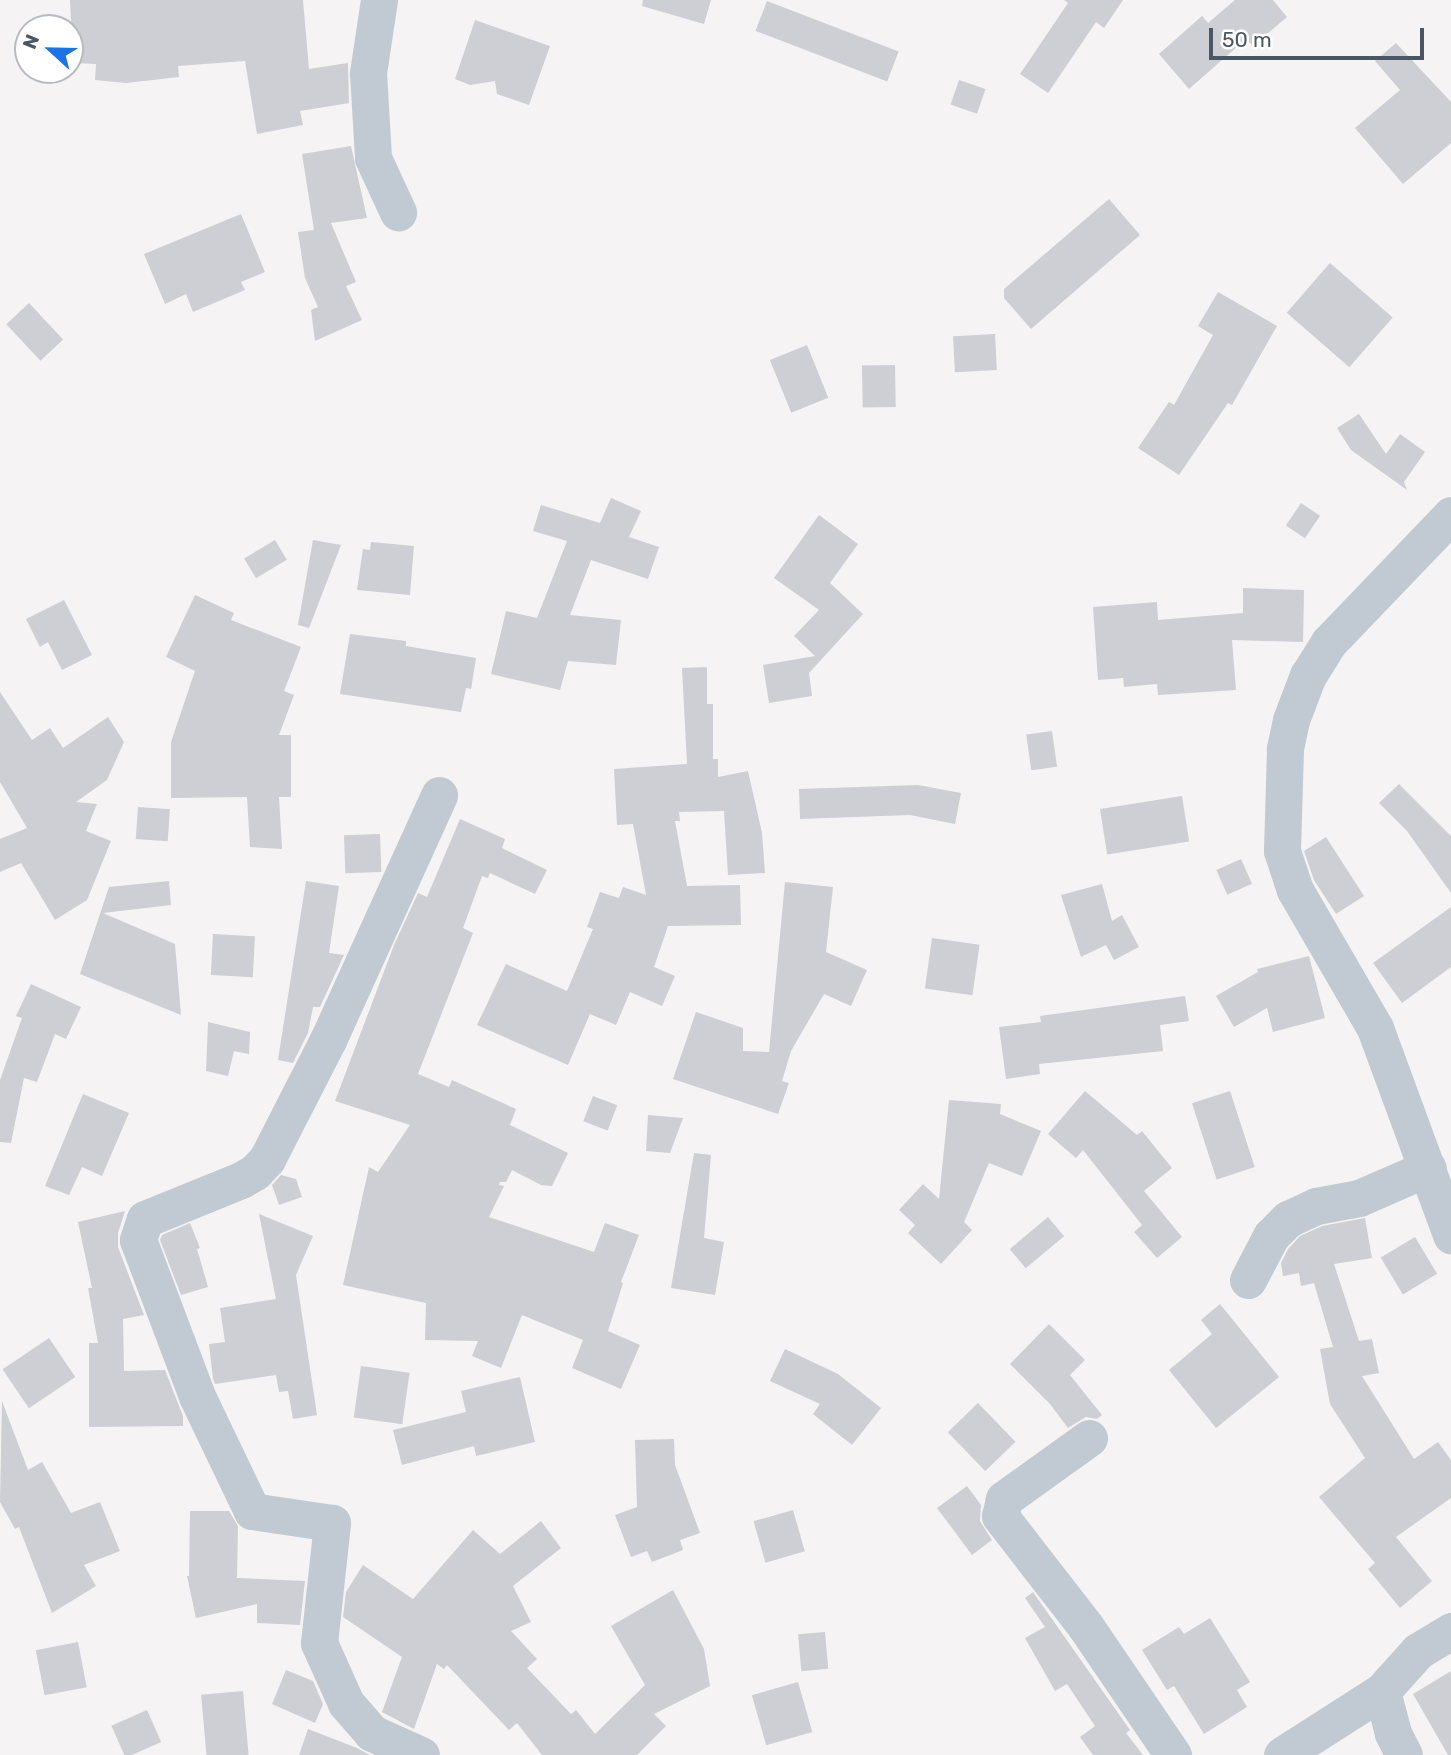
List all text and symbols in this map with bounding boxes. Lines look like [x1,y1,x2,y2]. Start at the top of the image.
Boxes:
north arrow [14,14,84,84]
scale bar [1213,14,1428,58]
text: 50 m [1222,27,1272,52]
text: N [18,31,44,52]

